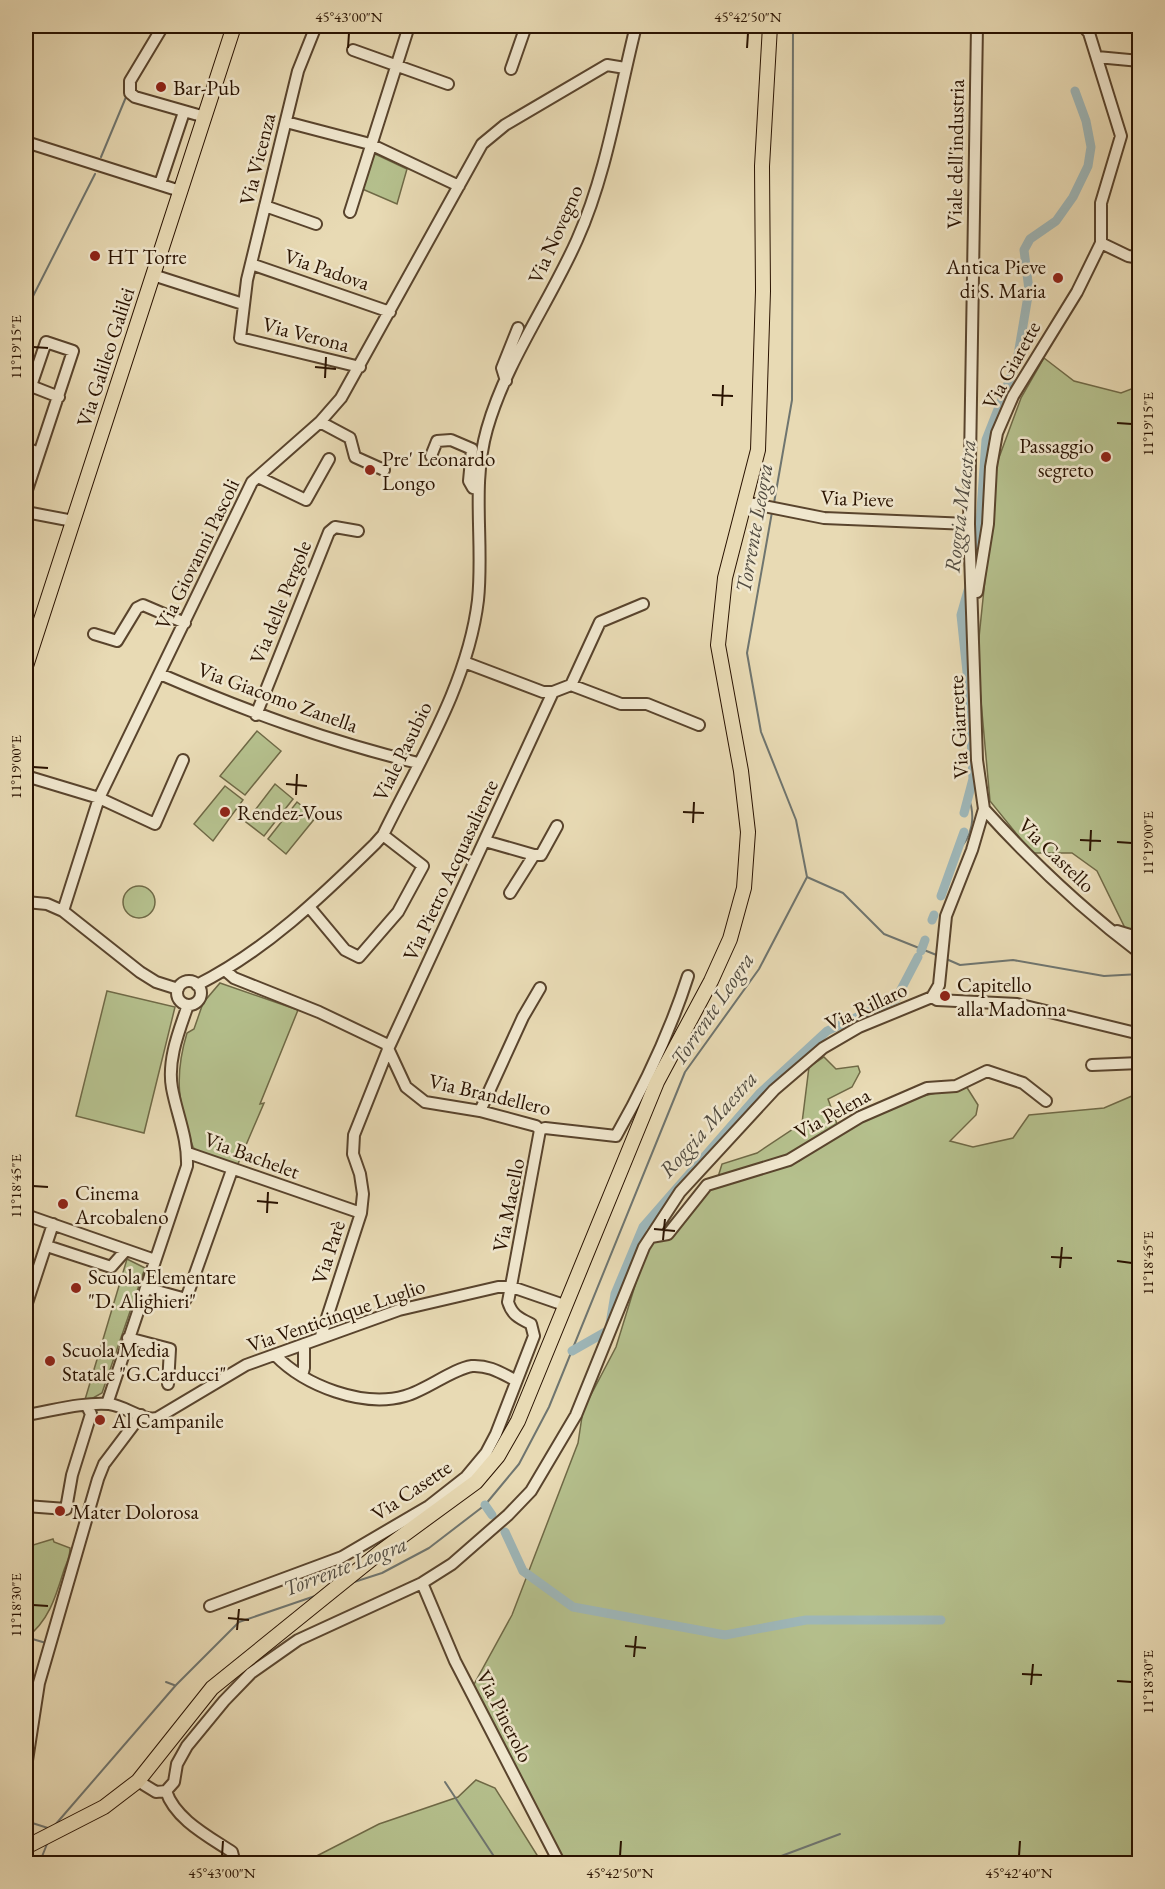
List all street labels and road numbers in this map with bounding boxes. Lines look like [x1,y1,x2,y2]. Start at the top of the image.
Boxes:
street label: Viale dell'industria [940,78,970,229]
street label: Via Vicenza [233,110,282,208]
street label: Via Novegno [521,180,589,288]
street label: Via Padova [281,242,374,296]
street label: Via Galileo Galilei [70,284,140,430]
street label: Via Verona [260,310,353,358]
street label: Via Giarette [976,316,1046,414]
street label: Via Giovanni Pascoli [149,474,245,634]
street label: Via Pieve [820,483,894,513]
street label: Via delle Pergole [243,536,317,668]
street label: Via Giacomo Zanella [194,656,362,739]
street label: Via Giarrette [942,674,974,780]
street label: Viale Pasubio [366,697,438,805]
street label: Via Pietro Acquasaliente [396,775,504,965]
street label: Via Castello [1013,812,1101,898]
street label: Via Rillaro [821,975,911,1037]
street label: Via Brandellero [426,1067,554,1121]
street label: Via Pelena [789,1081,875,1145]
street label: Via Bachelet [201,1125,304,1185]
street label: Via Macello [486,1156,530,1254]
street label: Via Parè [305,1217,351,1287]
street label: Via Venticinque Luglio [243,1272,429,1358]
street label: Via Casette [366,1453,456,1527]
street label: Via Pinerolo [470,1665,540,1767]

